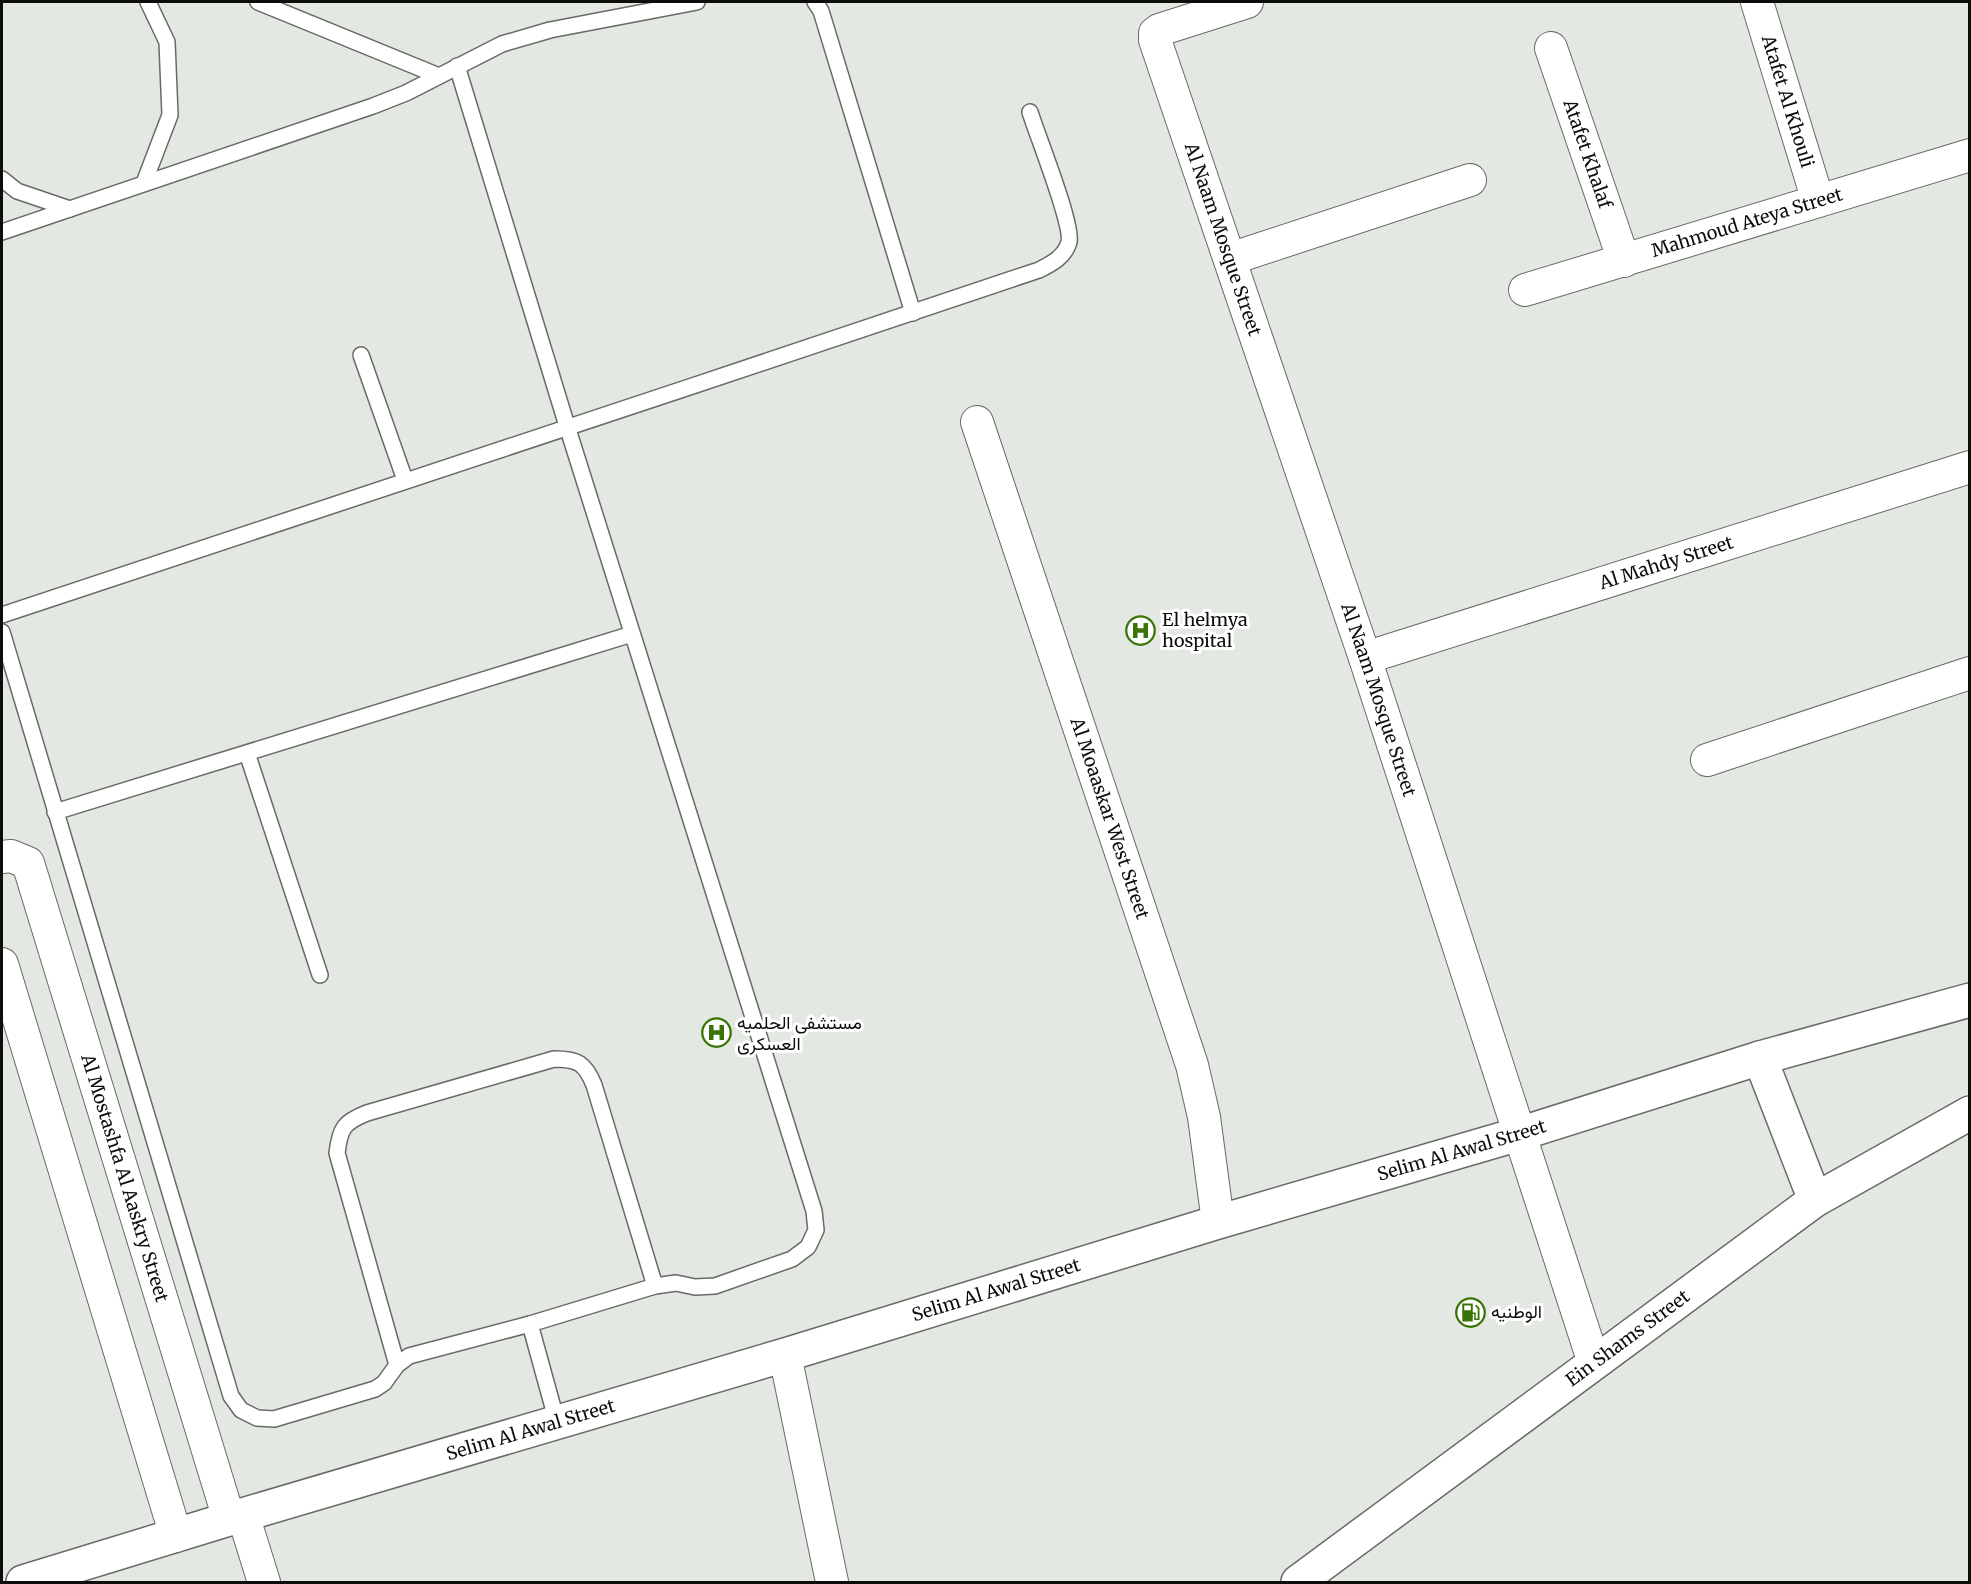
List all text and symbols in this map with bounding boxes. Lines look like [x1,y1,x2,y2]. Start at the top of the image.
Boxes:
street label: Atafet Al Khouli [1757,31,1819,171]
street label: Atafet Khalaf [1558,95,1617,212]
street label: Al Naam Mosque Street [1179,139,1267,339]
street label: Mahmoud Ateya Street [1649,182,1845,262]
street label: Al Mahdy Street [1595,530,1736,595]
street label: Al Naam Mosque Street [1336,599,1421,799]
place label: El helmya hospital [1162,608,1248,652]
hospital icon: El helmya hospital [1125,614,1157,646]
street label: Al Moaaskar West Street [1065,713,1154,922]
place label: مستشفى الحلميه العسكرى [737,1011,862,1055]
hospital icon: مستشفى الحلميه العسكرى [700,1017,732,1049]
street label: Al Mostashfa Al Aaskry Street [76,1050,174,1305]
street label: Selim Al Awal Street [1374,1114,1549,1186]
street label: Selim Al Awal Street [909,1253,1083,1326]
street label: Ein Shams Street [1561,1285,1694,1391]
fuel station icon: الوطنيه [1454,1296,1486,1328]
place label: الوطنيه [1491,1300,1542,1323]
street label: Selim Al Awal Street [443,1394,618,1465]

